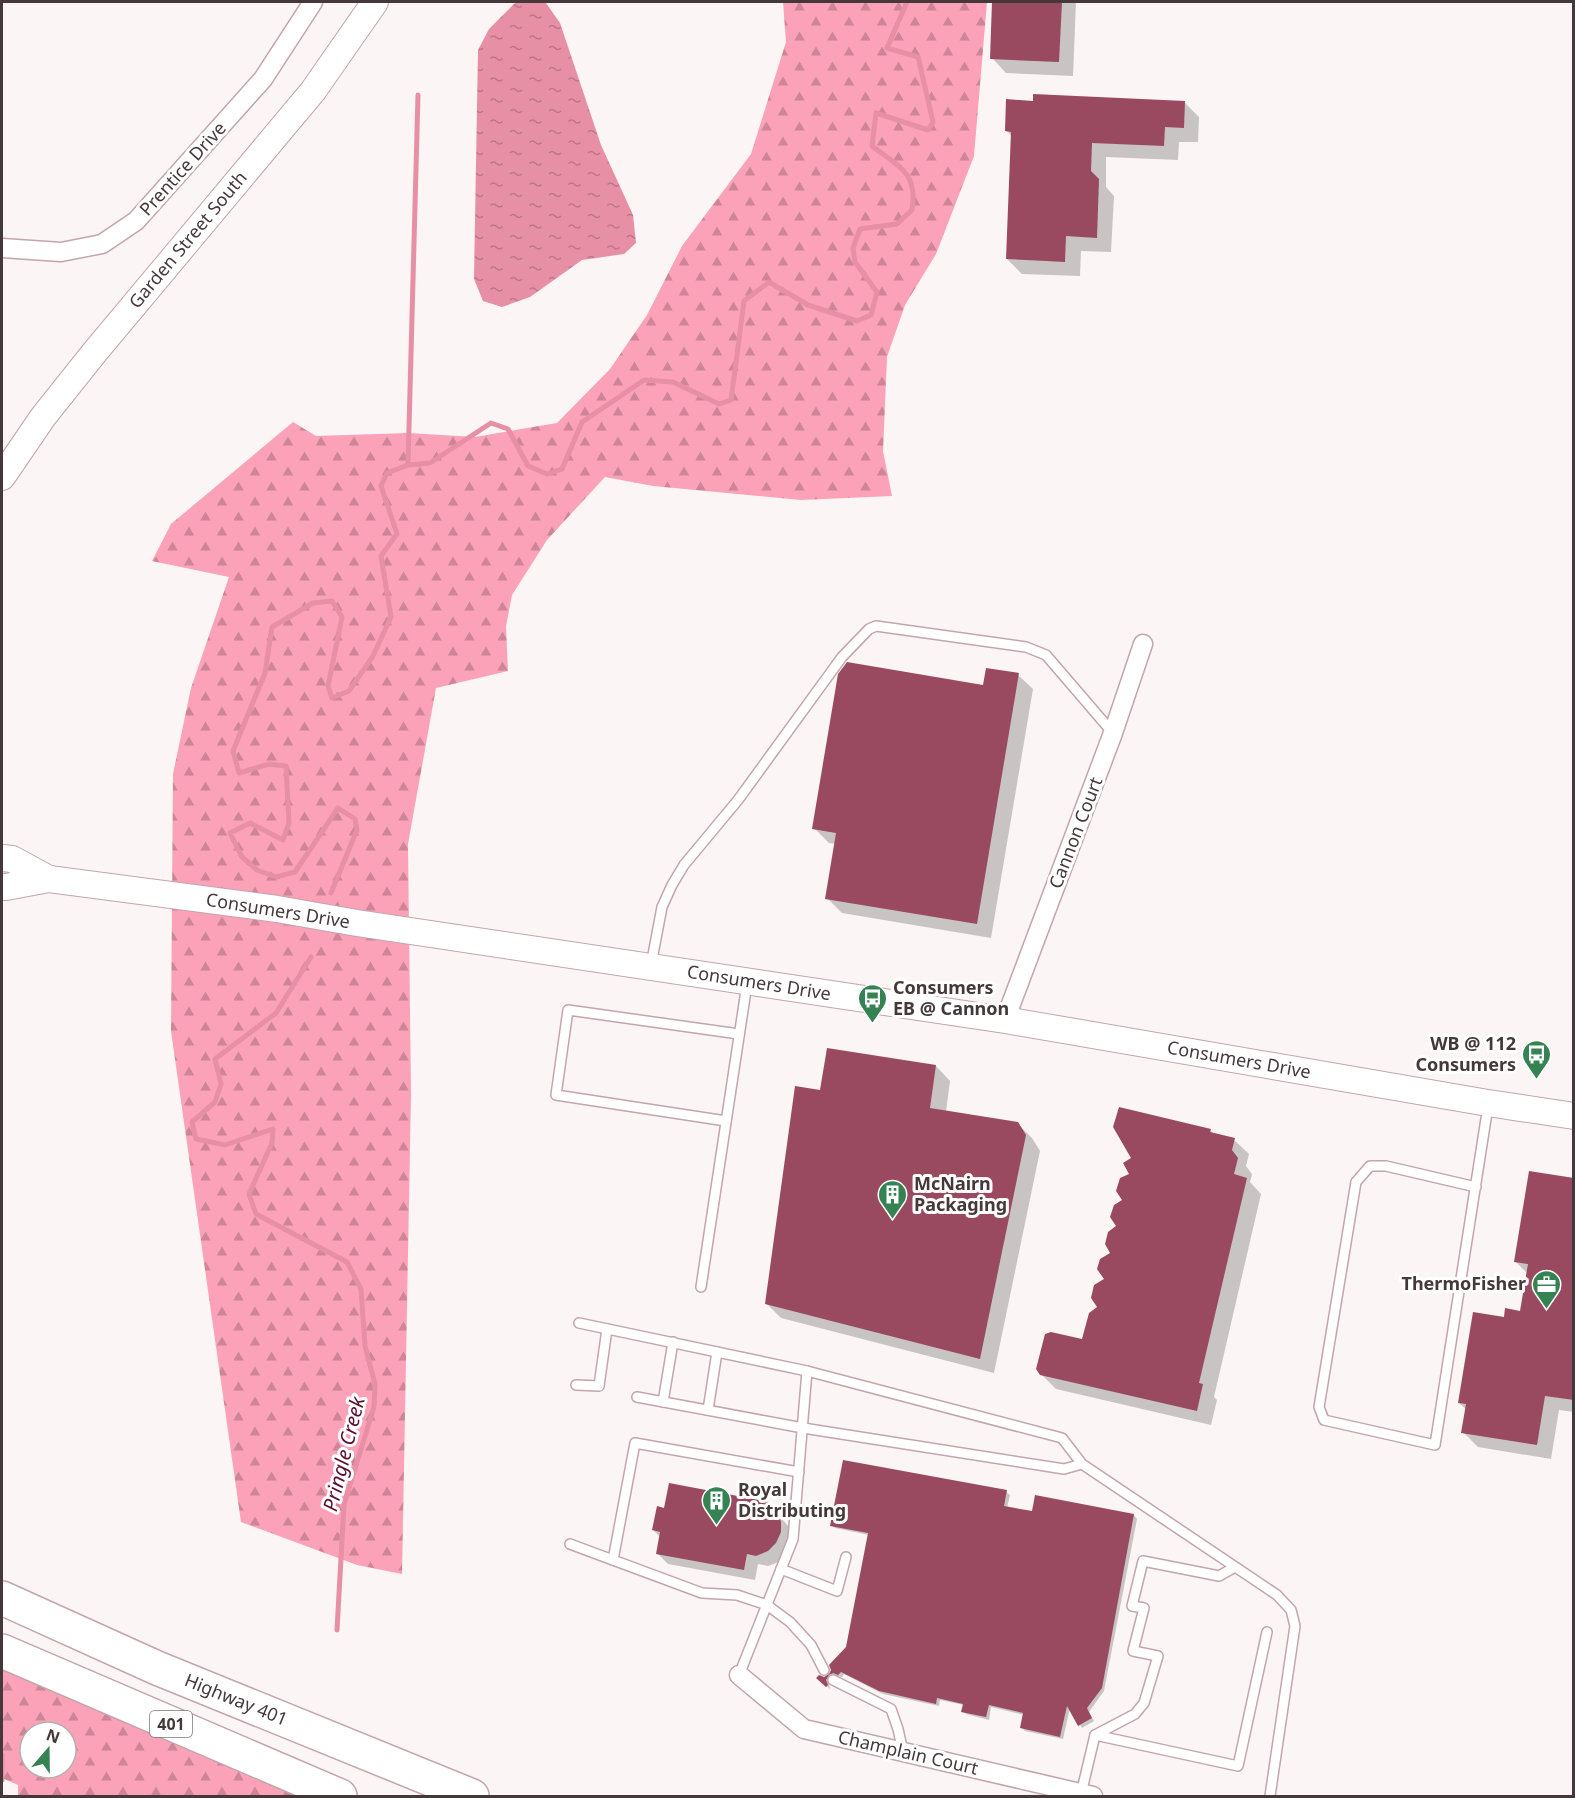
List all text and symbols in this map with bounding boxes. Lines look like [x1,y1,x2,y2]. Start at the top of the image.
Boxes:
street label: Prentice Drive [134,116,231,220]
street label: Garden Street South [123,166,252,313]
street label: Cannon Court [1043,773,1108,892]
street label: Consumers Drive [204,887,352,933]
street label: Consumers Drive [685,959,833,1005]
place label: Consumers EB @ Cannon [893,975,1009,1020]
bus stop icon: Consumers EB @ Cannon [856,982,888,1024]
place label: WB @ 112 Consumers [1415,1031,1516,1076]
street label: Consumers Drive [1166,1035,1313,1083]
bus stop icon: WB @ 112 Consumers [1521,1038,1553,1080]
place label: McNairn Packaging [914,1171,1007,1216]
building icon: McNairn Packaging [877,1178,909,1220]
office icon: ThermoFisher [1531,1268,1563,1310]
place label: ThermoFisher [1402,1271,1526,1295]
water label: Pringle Creek [316,1393,371,1514]
place label: Royal Distributing [738,1477,846,1522]
building icon: Royal Distributing [701,1484,733,1526]
street label: Highway 401 [181,1667,291,1731]
road number: 401 [150,1711,192,1737]
north arrow [18,1720,78,1780]
text: N [43,1723,63,1748]
street label: Champlain Court [836,1724,981,1780]

